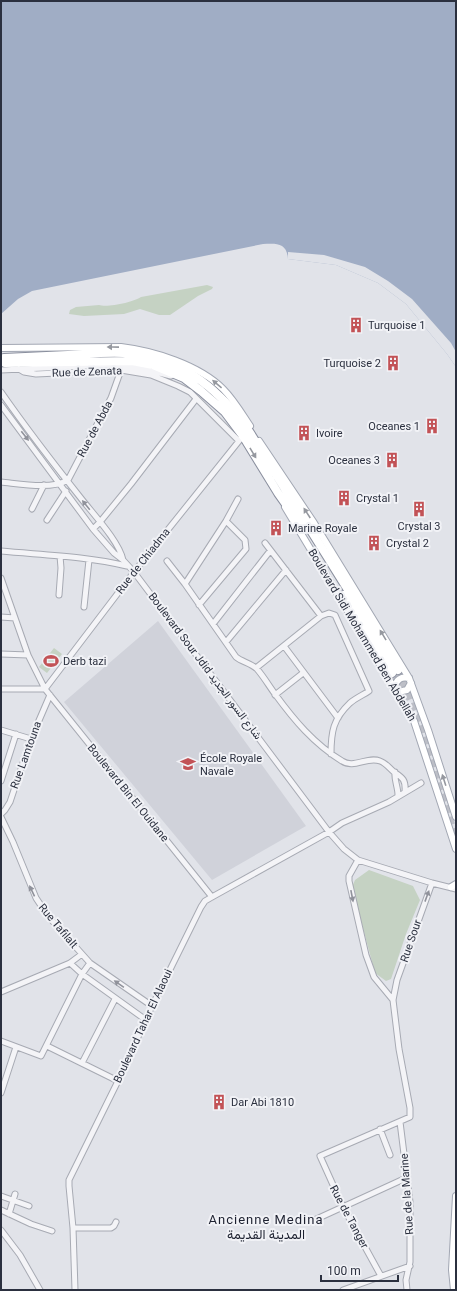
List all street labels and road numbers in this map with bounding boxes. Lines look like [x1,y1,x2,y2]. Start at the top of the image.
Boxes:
street label: Rue de Zenata [52,364,122,380]
street label: Rue de Abda [75,399,115,459]
street label: Rue de Chiadma [113,526,173,596]
street label: Boulevard Sidi Mohammed Ben Abdellah [305,547,419,723]
street label: Boulevard Sour Jdid شارع السور الجديد [145,590,265,743]
street label: Rue Lamtouna [8,719,44,791]
street label: Boulevard Bin El Ouidane [85,742,171,845]
street label: Rue Tafilalt [36,901,81,951]
street label: Rue Sour [398,918,424,964]
street label: Boulevard Tahar El Alaoui [111,967,175,1085]
street label: Rue de la Marine [398,1153,416,1235]
street label: Rue de Tanger [327,1183,371,1251]

